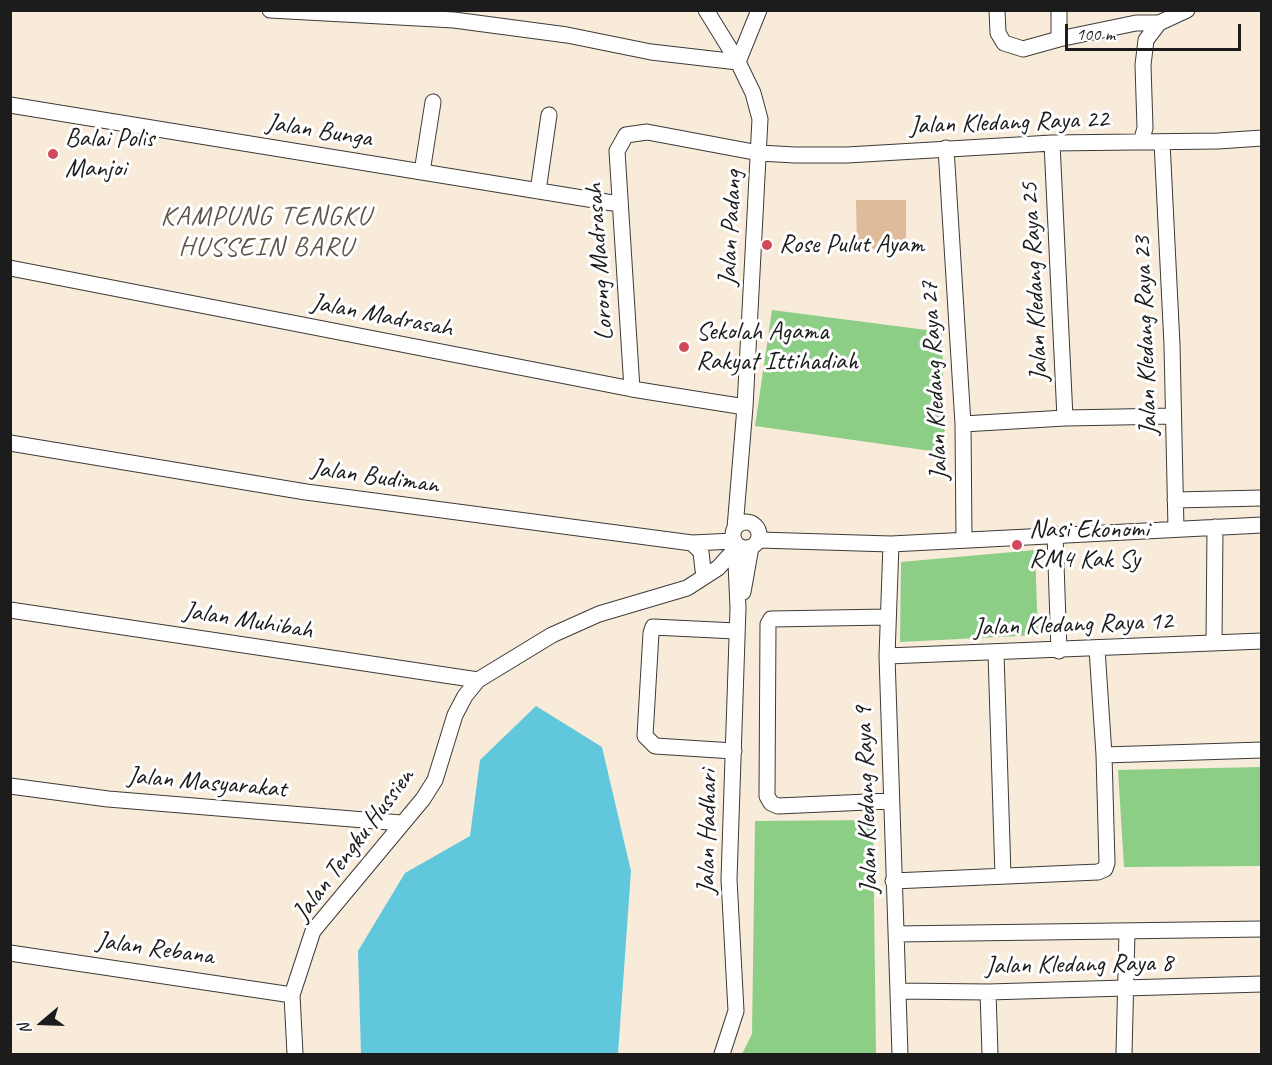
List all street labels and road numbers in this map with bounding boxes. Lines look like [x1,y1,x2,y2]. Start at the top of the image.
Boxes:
street label: Jalan Kledang Raya 22 [909,104,1109,142]
street label: Jalan Bunga [264,107,374,155]
street label: Jalan Padang [712,169,750,287]
street label: Lorong Madrasah [579,182,621,342]
street label: Jalan Kledang Raya 25 [1014,182,1056,382]
street label: Jalan Kledang Raya 23 [1127,236,1165,436]
street label: Jalan Kledang Raya 27 [914,281,956,481]
street label: Jalan Madrasah [309,287,455,345]
street label: Jalan Budiman [309,453,441,501]
street label: Jalan Muhibah [181,595,315,647]
street label: Jalan Kledang Raya 12 [973,606,1173,644]
street label: Jalan Kledang Raya 9 [848,706,886,894]
street label: Jalan Masyarakat [126,761,288,805]
street label: Jalan Tengku Hussien [286,762,422,928]
street label: Jalan Hadhari [691,769,725,895]
street label: Jalan Rebana [94,925,216,973]
street label: Jalan Kledang Raya 8 [985,948,1173,982]

